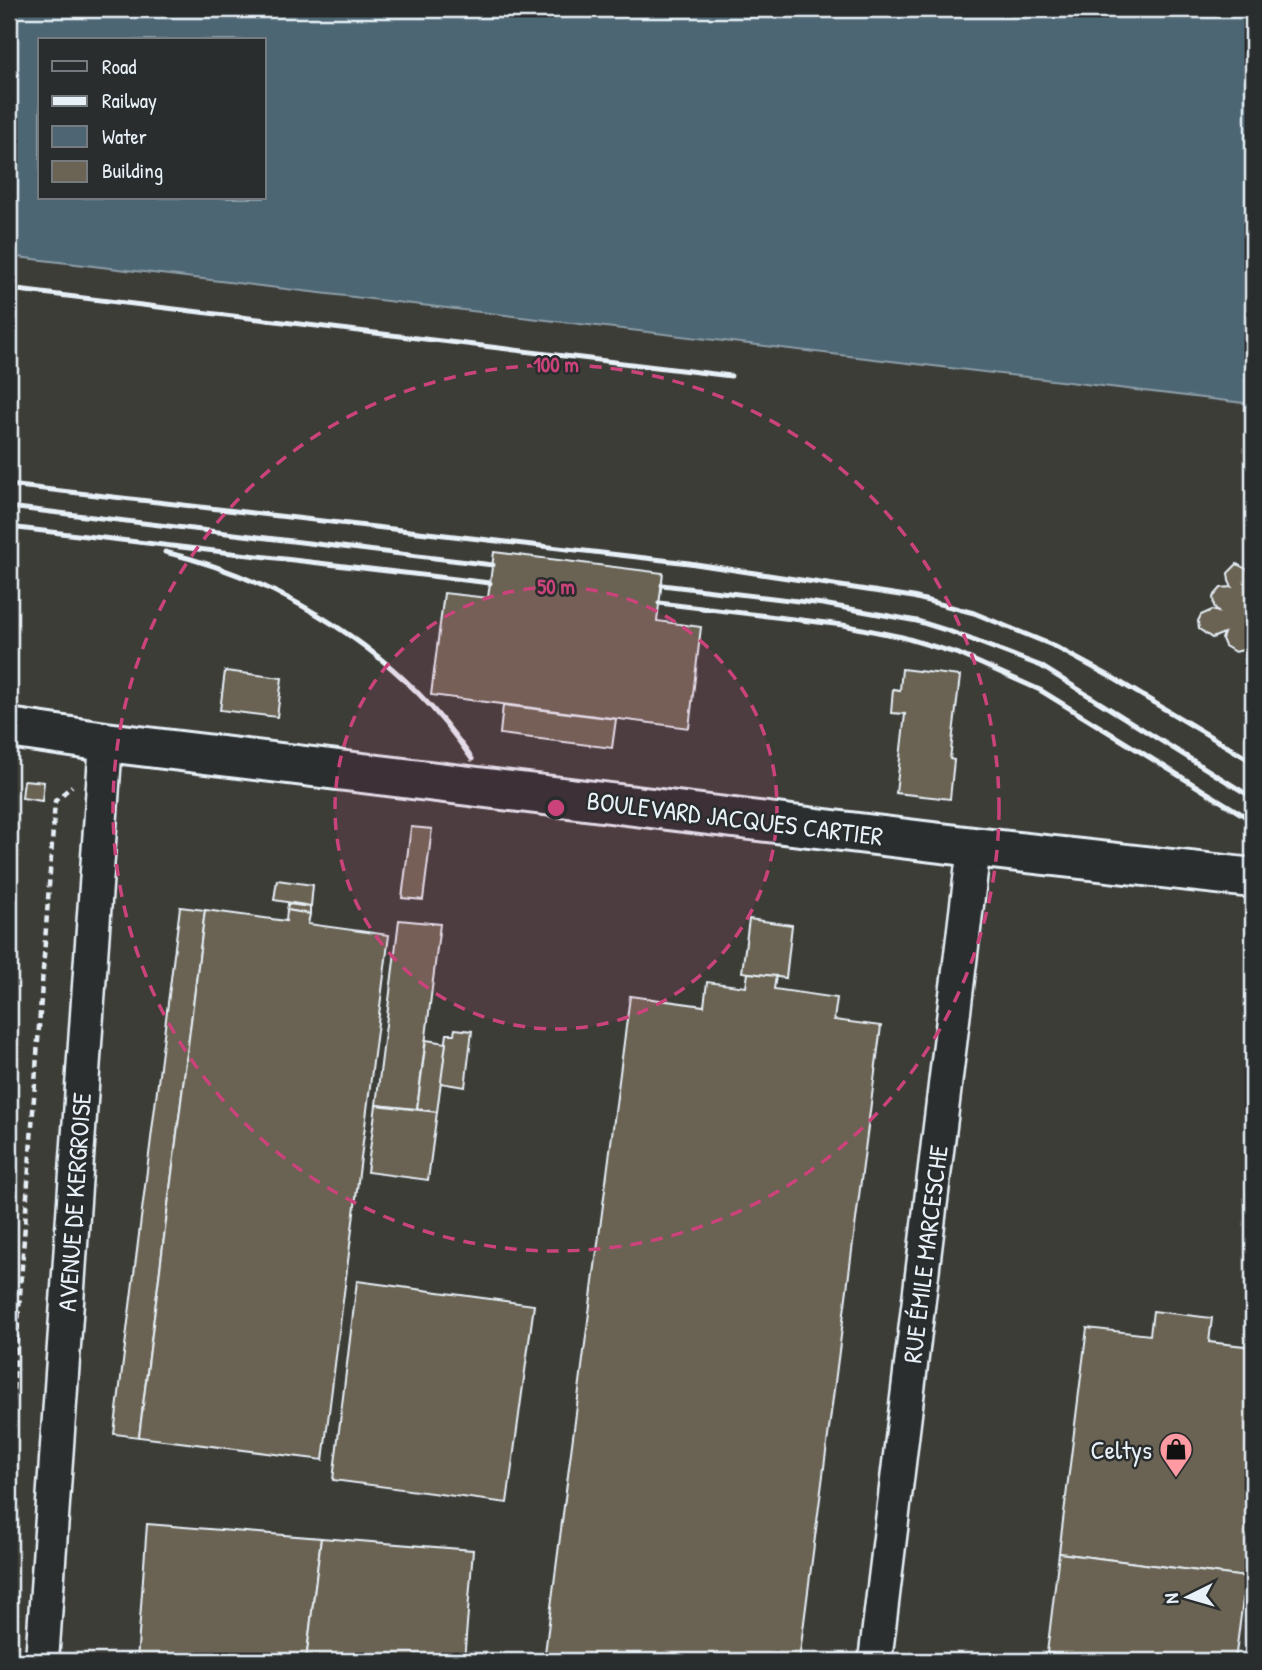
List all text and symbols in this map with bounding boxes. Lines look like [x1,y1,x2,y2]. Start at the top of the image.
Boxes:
legend [38,38,266,200]
text: Road [102,52,136,81]
text: Railway [102,86,157,115]
text: Water [102,122,147,151]
text: Building [102,156,163,185]
text: 100 m [533,350,579,379]
text: 50 m [537,572,575,601]
street label: BOULEVARD JACQUES CARTIER [585,782,885,854]
centre of rings [544,796,568,820]
street label: AVENUE DE KERGROISE [49,1091,99,1313]
street label: RUE ÉMILE MARCESCHE [894,1143,956,1365]
shop icon: Celtys [1157,1430,1195,1479]
place label: Celtys [1091,1432,1152,1467]
north arrow [1154,1562,1224,1632]
text: N [1158,1592,1184,1605]

